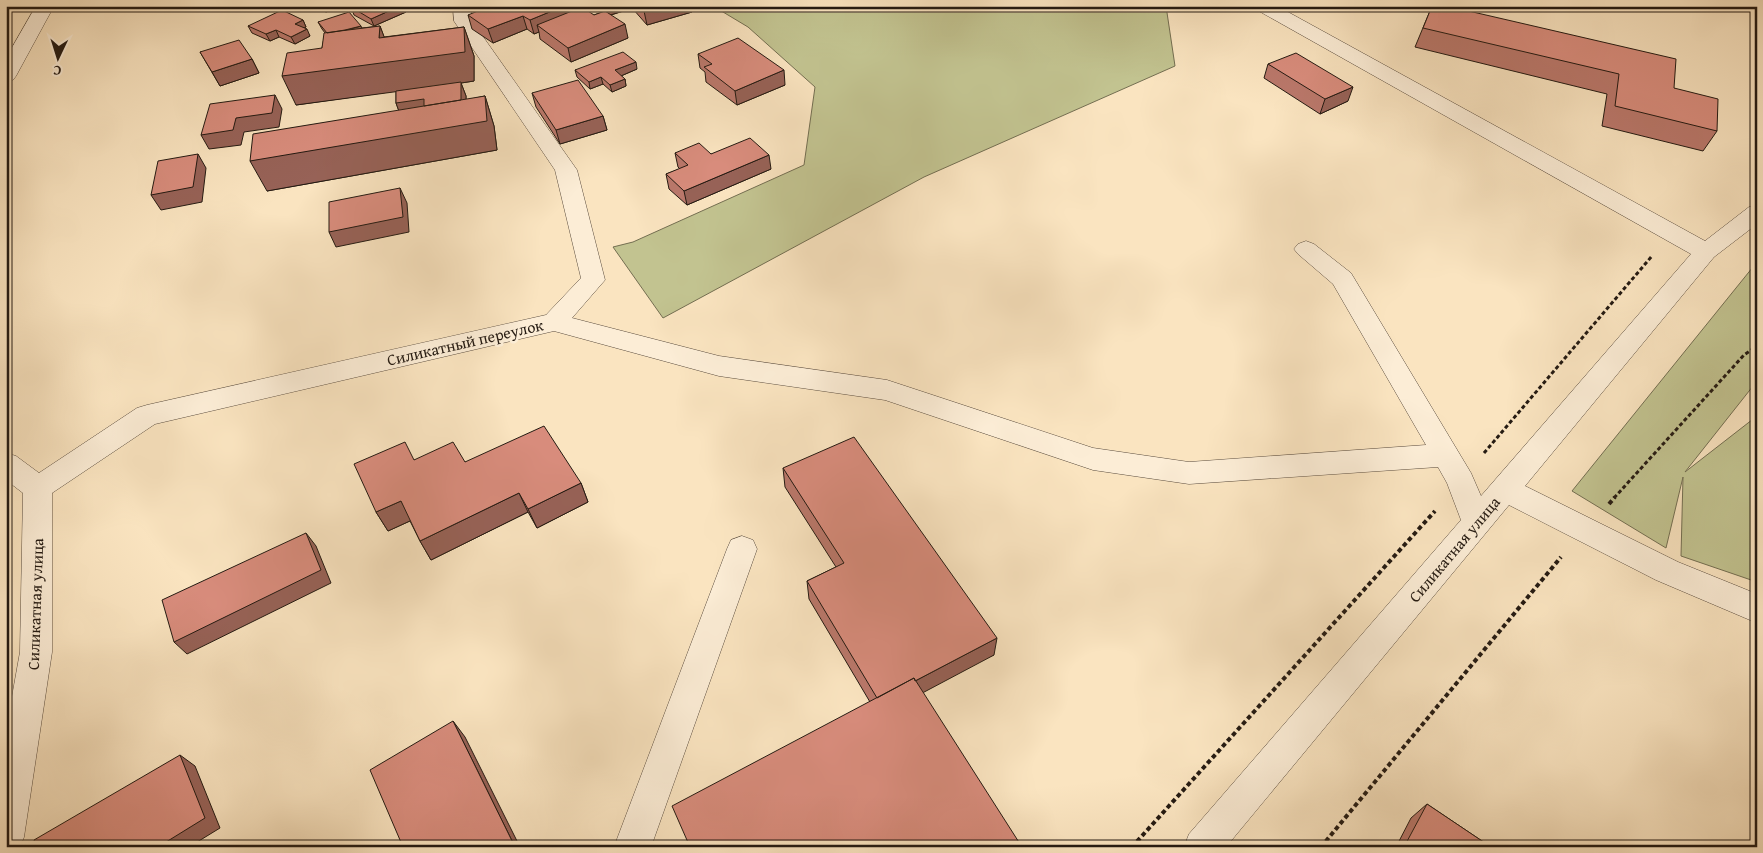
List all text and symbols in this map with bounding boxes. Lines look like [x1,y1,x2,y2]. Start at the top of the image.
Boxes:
north arrow [32,32,82,82]
text: С [52,61,62,81]
street label: Силикатный переулок [384,312,546,372]
street label: Силикатная улица [1402,490,1506,607]
street label: Силикатная улица [21,537,49,670]

